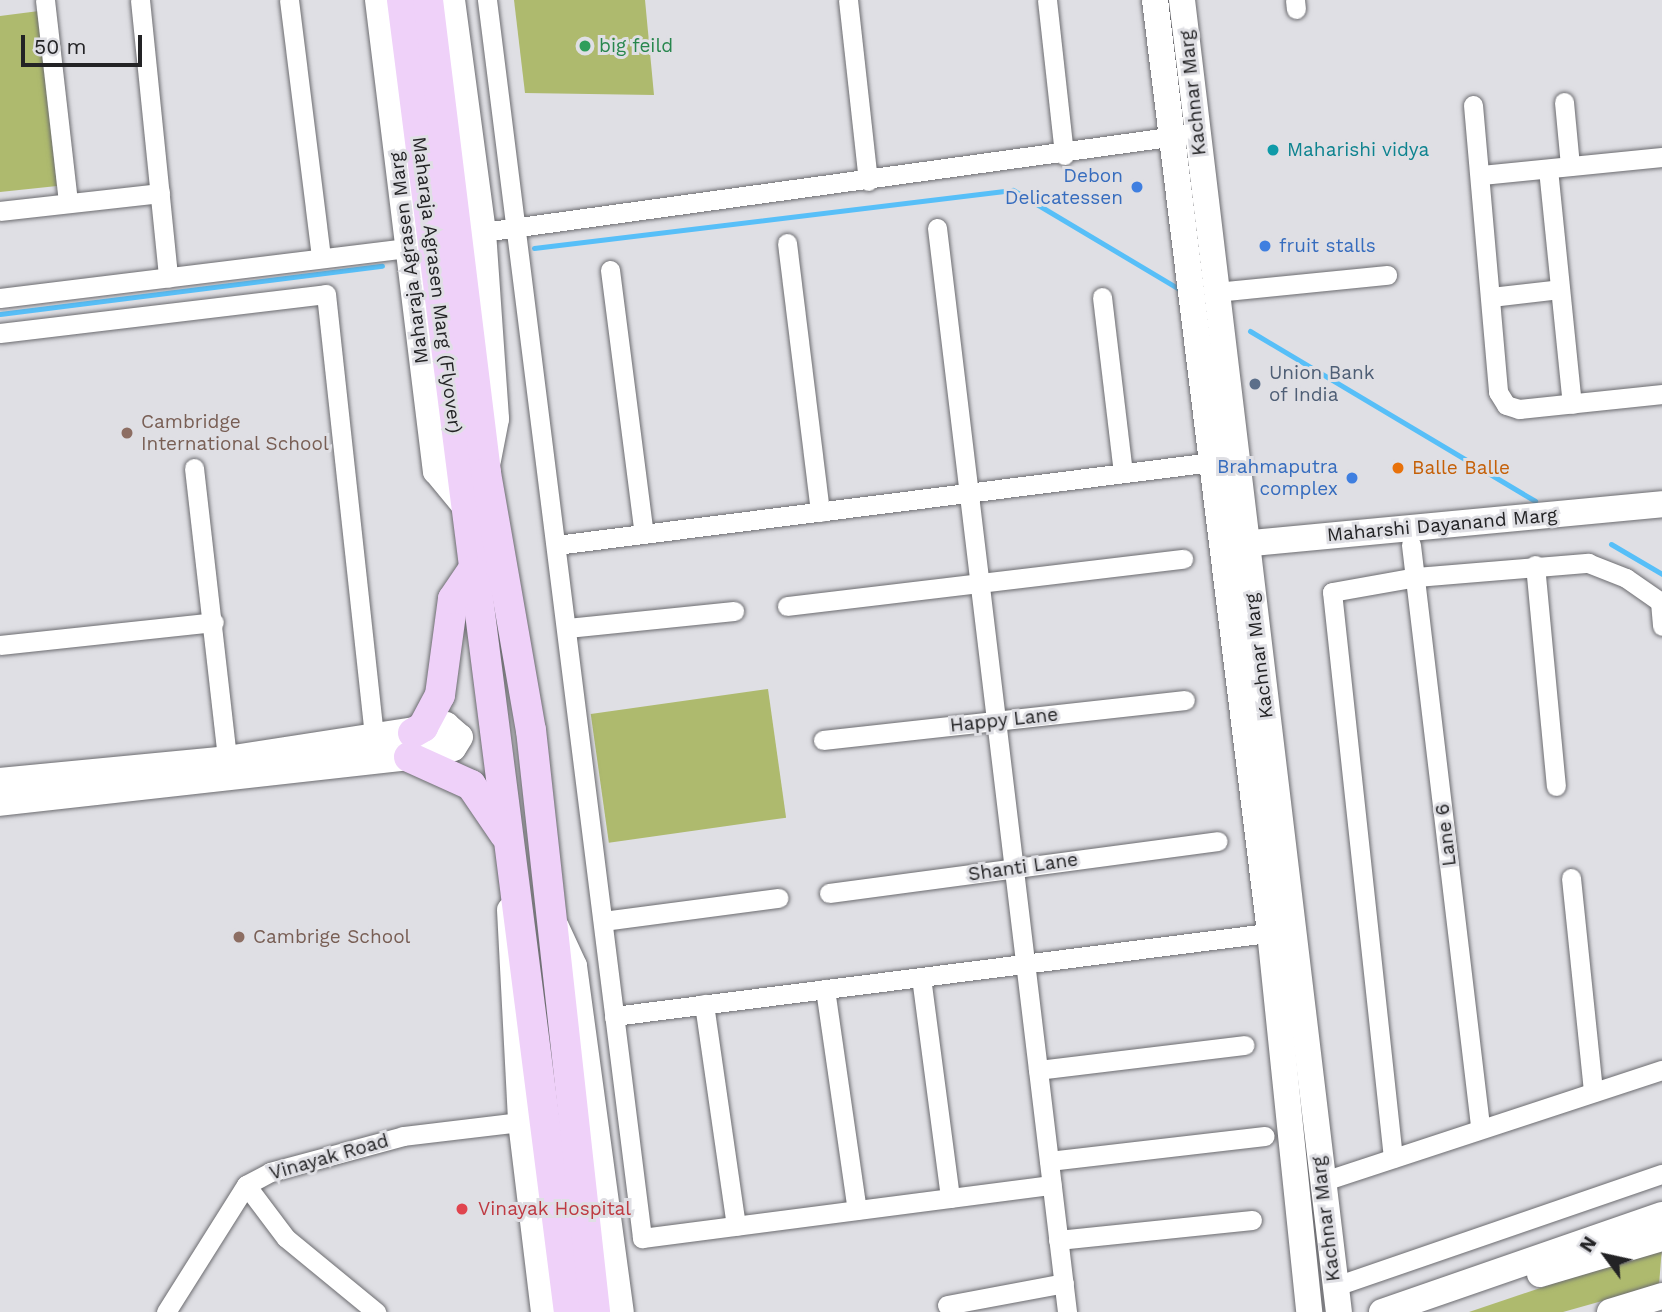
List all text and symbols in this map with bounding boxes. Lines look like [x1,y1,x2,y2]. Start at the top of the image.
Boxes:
scale bar [24,21,145,65]
street label: Kachnar Marg [1175,29,1211,157]
text: 50 m [34,34,86,59]
place label: big feild [599,35,673,57]
marker: big feild [577,38,593,54]
street label: Maharaja Agrasen Marg (Flyover) [407,135,467,435]
place label: Maharishi vidya [1287,139,1430,161]
marker: Maharishi vidya [1265,142,1281,158]
street label: Maharaja Agrasen Marg [385,150,433,366]
place label: Debon Delicatessen [1005,165,1123,209]
marker: Debon Delicatessen [1129,179,1145,195]
place label: fruit stalls [1279,235,1376,257]
marker: fruit stalls [1257,238,1273,254]
place label: Union Bank of India [1269,362,1375,406]
marker: Union Bank of India [1247,376,1263,392]
place label: Cambridge International School [141,411,329,455]
marker: Cambridge International School [119,425,135,441]
place label: Brahmaputra complex [1217,456,1338,500]
place label: Balle Balle [1412,457,1510,479]
marker: Balle Balle [1390,460,1406,476]
marker: Brahmaputra complex [1344,470,1360,486]
street label: Maharshi Dayanand Marg [1326,504,1558,546]
street label: Kachnar Marg [1240,592,1278,720]
street label: Happy Lane [948,703,1060,737]
street label: Lane 6 [1431,802,1461,868]
street label: Shanti Lane [967,848,1079,886]
place label: Cambrige School [253,926,410,948]
marker: Cambrige School [231,929,247,945]
street label: Vinayak Road [267,1129,391,1185]
street label: Kachnar Marg [1307,1155,1345,1283]
place label: Vinayak Hospital [478,1198,632,1220]
marker: Vinayak Hospital [452,1199,472,1219]
north arrow [1571,1221,1641,1291]
text: N [1574,1232,1601,1256]

